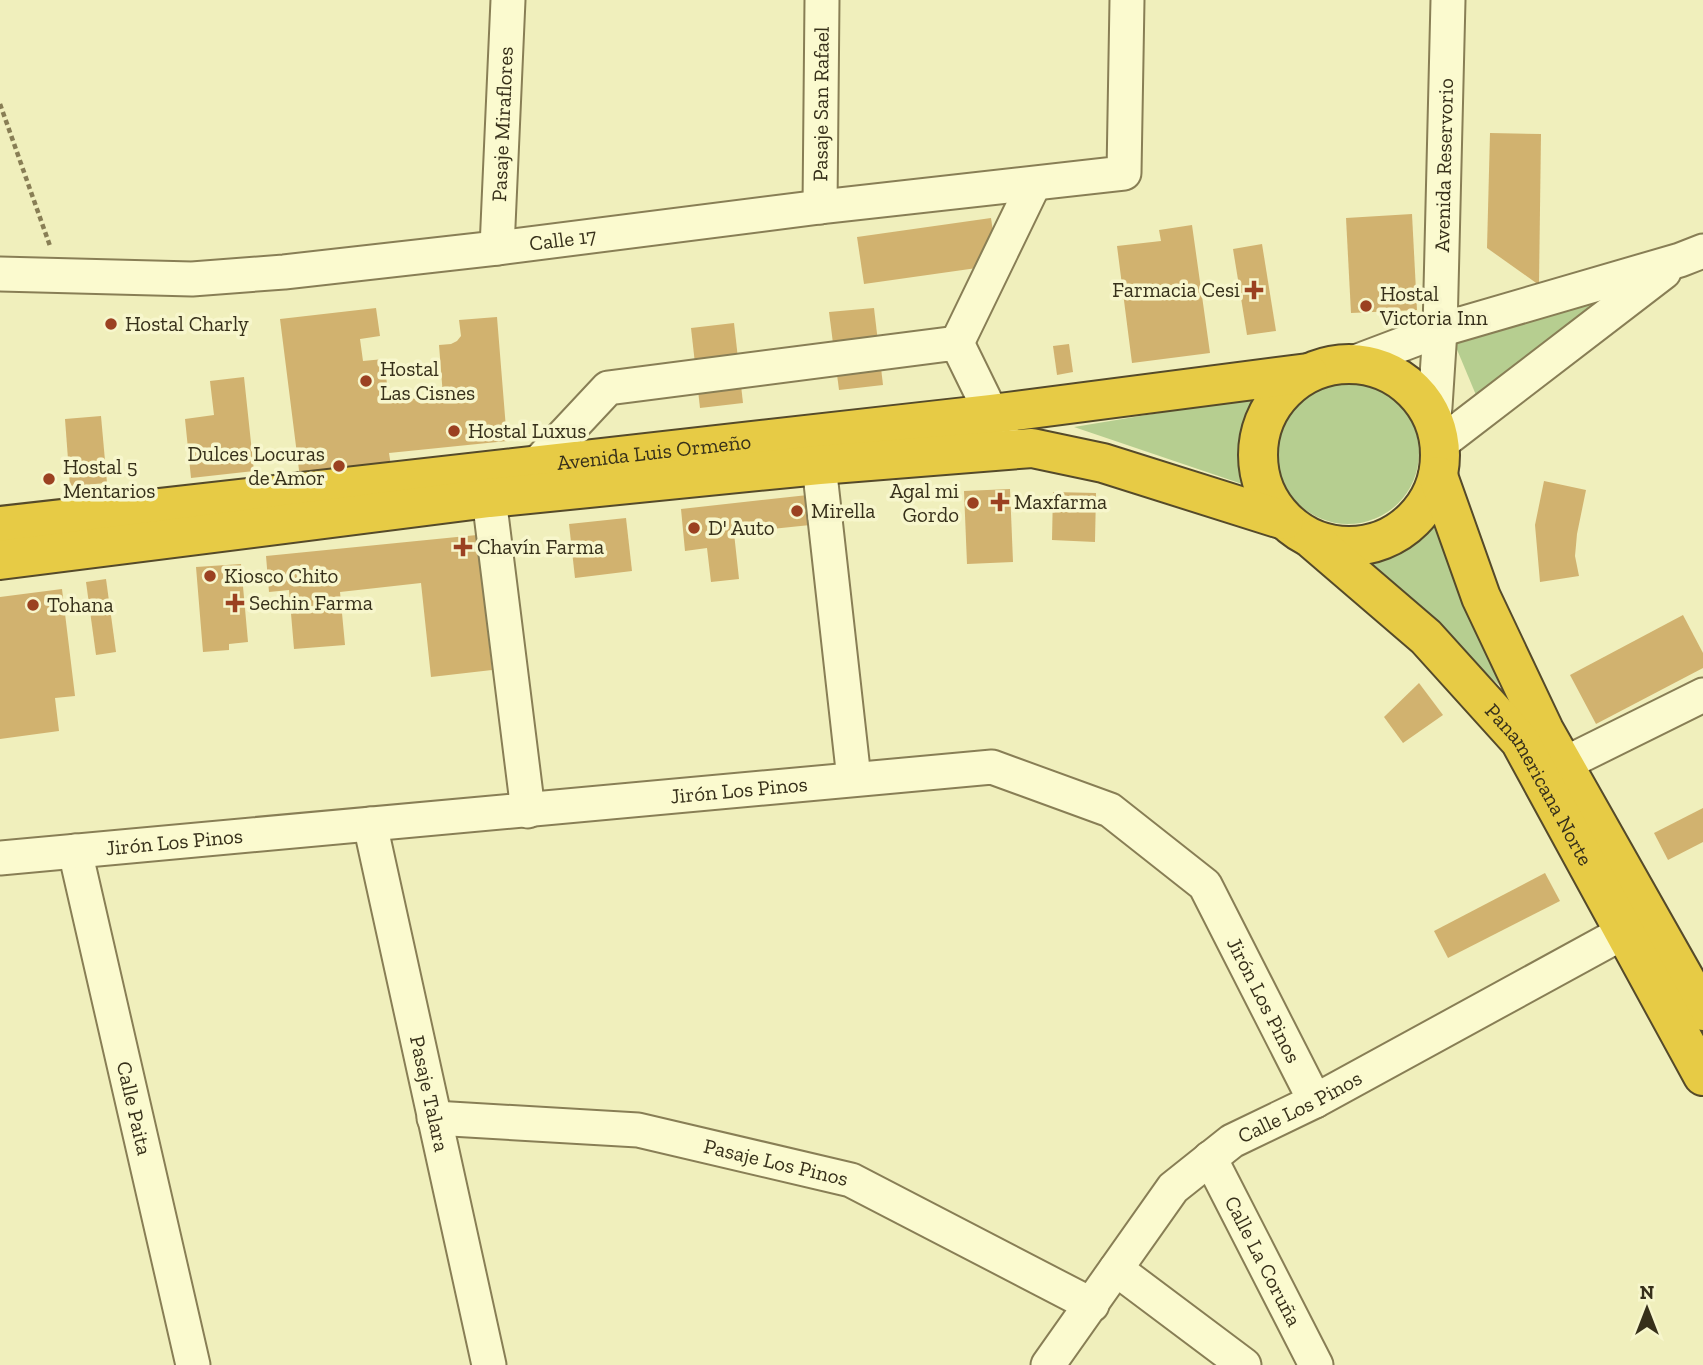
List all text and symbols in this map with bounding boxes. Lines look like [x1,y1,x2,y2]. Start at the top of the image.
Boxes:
street label: Pasaje San Rafael [807,26,834,182]
street label: Pasaje Miraflores [486,46,518,202]
street label: Avenida Reservorio [1429,78,1458,253]
street label: Calle 17 [528,223,598,256]
place label: Farmacia Cesi [1112,277,1240,302]
place label: Hostal Victoria Inn [1379,281,1488,330]
marker: Farmacia Cesi [1246,282,1262,298]
marker: Hostal Victoria Inn [1358,298,1374,314]
place label: Hostal Charly [125,311,249,336]
marker: Hostal Charly [103,316,119,332]
place label: Hostal Las Cisnes [380,356,475,405]
marker: Hostal Las Cisnes [358,373,374,389]
place label: Hostal Luxus [468,418,586,443]
marker: Hostal Luxus [446,423,462,439]
street label: Avenida Luis Ormeño [555,428,752,475]
place label: Dulces Locuras de Amor [187,441,325,490]
place label: Hostal 5 Mentarios [63,454,156,503]
marker: Dulces Locuras de Amor [331,458,347,474]
marker: Hostal 5 Mentarios [41,471,57,487]
place label: Agal mi Gordo [890,478,959,527]
place label: Maxfarma [1014,489,1107,514]
marker: Maxfarma [992,494,1008,510]
marker: Agal mi Gordo [965,495,981,511]
place label: Mirella [811,498,875,523]
marker: Mirella [789,503,805,519]
place label: D' Auto [708,515,775,540]
marker: D' Auto [686,520,702,536]
place label: Chavín Farma [477,534,604,559]
marker: Chavín Farma [455,539,471,555]
place label: Kiosco Chito [224,563,338,588]
marker: Kiosco Chito [202,568,218,584]
place label: Sechin Farma [249,590,373,615]
place label: Tohana [47,592,114,617]
marker: Sechin Farma [227,595,243,611]
marker: Tohana [25,597,41,613]
street label: Panamericana Norte [1480,698,1599,870]
street label: Jirón Los Pinos [669,771,809,808]
street label: Jirón Los Pinos [105,823,244,860]
street label: Jirón Los Pinos [1222,933,1306,1067]
street label: Pasaje Talara [405,1033,455,1154]
street label: Calle Paita [112,1059,157,1158]
street label: Calle Los Pinos [1234,1065,1366,1148]
street label: Pasaje Los Pinos [701,1133,851,1191]
street label: Calle La Coruña [1220,1192,1307,1330]
north arrow [1612,1274,1682,1344]
text: N [1640,1281,1654,1304]

